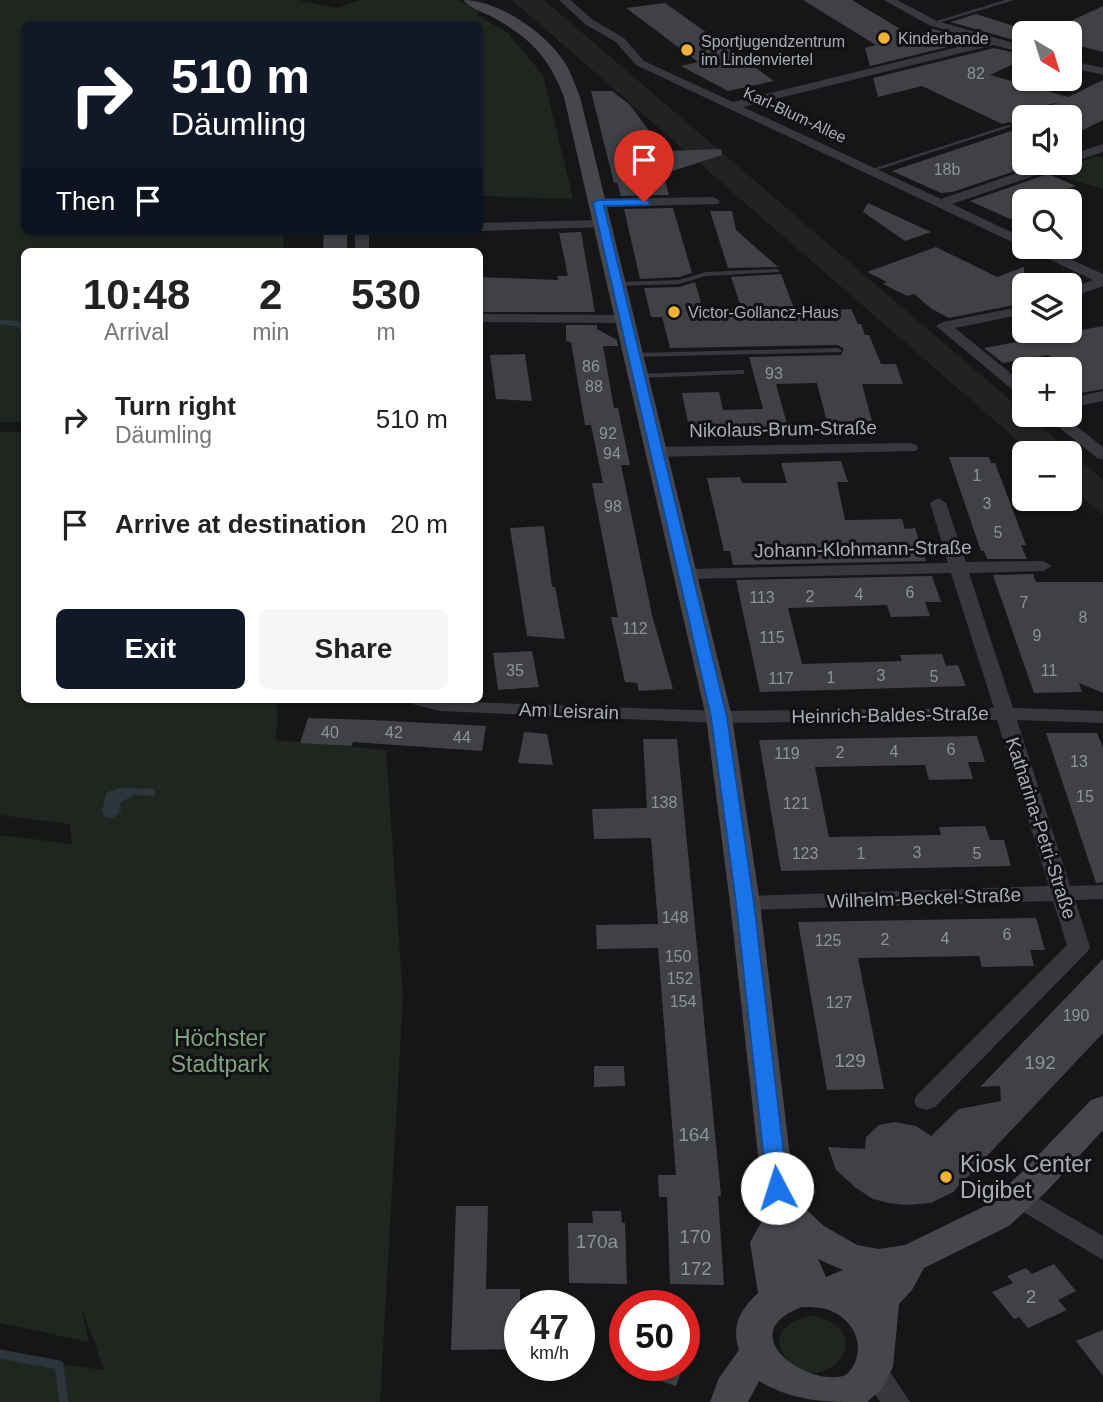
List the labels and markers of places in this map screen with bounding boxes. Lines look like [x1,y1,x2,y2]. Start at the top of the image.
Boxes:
marker: Kinderbande [876,30,892,46]
place label: Kinderbande [898,30,989,47]
place label: Sportjugendzentrum im Lindenviertel [701,33,845,68]
marker: Sportjugendzentrum im Lindenviertel [679,42,695,58]
pin [614,130,674,202]
marker: Victor-Gollancz-Haus [666,304,682,320]
place label: Victor-Gollancz-Haus [688,304,839,321]
place label: Kiosk Center Digibet [960,1151,1092,1203]
marker: Kiosk Center Digibet [938,1169,954,1185]

